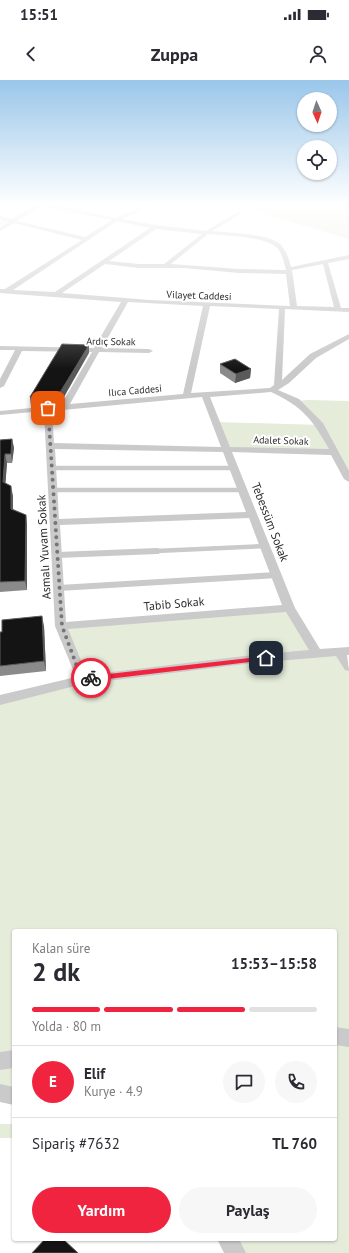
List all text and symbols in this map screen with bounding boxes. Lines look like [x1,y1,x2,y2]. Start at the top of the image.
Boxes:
text: 15:51 [20,5,58,24]
icon: back [20,43,42,65]
text: Zuppa [151,43,198,66]
icon: person [307,43,329,65]
north arrow [297,92,337,132]
map controls [297,92,337,180]
button: locate [297,140,337,180]
street label: Vilayet Caddesi [165,288,232,303]
street label: Ardıç Sokak [86,335,136,348]
street label: Ilıca Caddesi [108,382,162,399]
pin [31,391,65,425]
icon: bag [37,397,59,419]
street label: Adalet Sokak [253,433,309,448]
street label: Tebessüm Sokak [248,480,293,564]
street label: Asmalı Yuvam Sokak [33,494,54,600]
street label: Tabib Sokak [143,593,205,614]
pin [249,641,283,675]
icon: home [255,647,277,669]
courier [71,658,111,698]
icon: bike [80,667,102,689]
text: Kalan süre [32,940,90,957]
text: 15:53–15:58 [231,954,317,973]
text: 2 dk [32,955,80,988]
text: Yolda · 80 m [32,1018,101,1035]
button: chat [223,1061,265,1103]
button: phone [275,1061,317,1103]
text: Elif [84,1064,105,1083]
text: E [49,1072,57,1091]
text: Kurye · 4.9 [84,1083,143,1100]
text: Sipariş #7632 [32,1134,120,1153]
text: TL 760 [272,1134,317,1153]
button: Yardım [32,1187,171,1233]
button: Paylaş [179,1187,317,1233]

